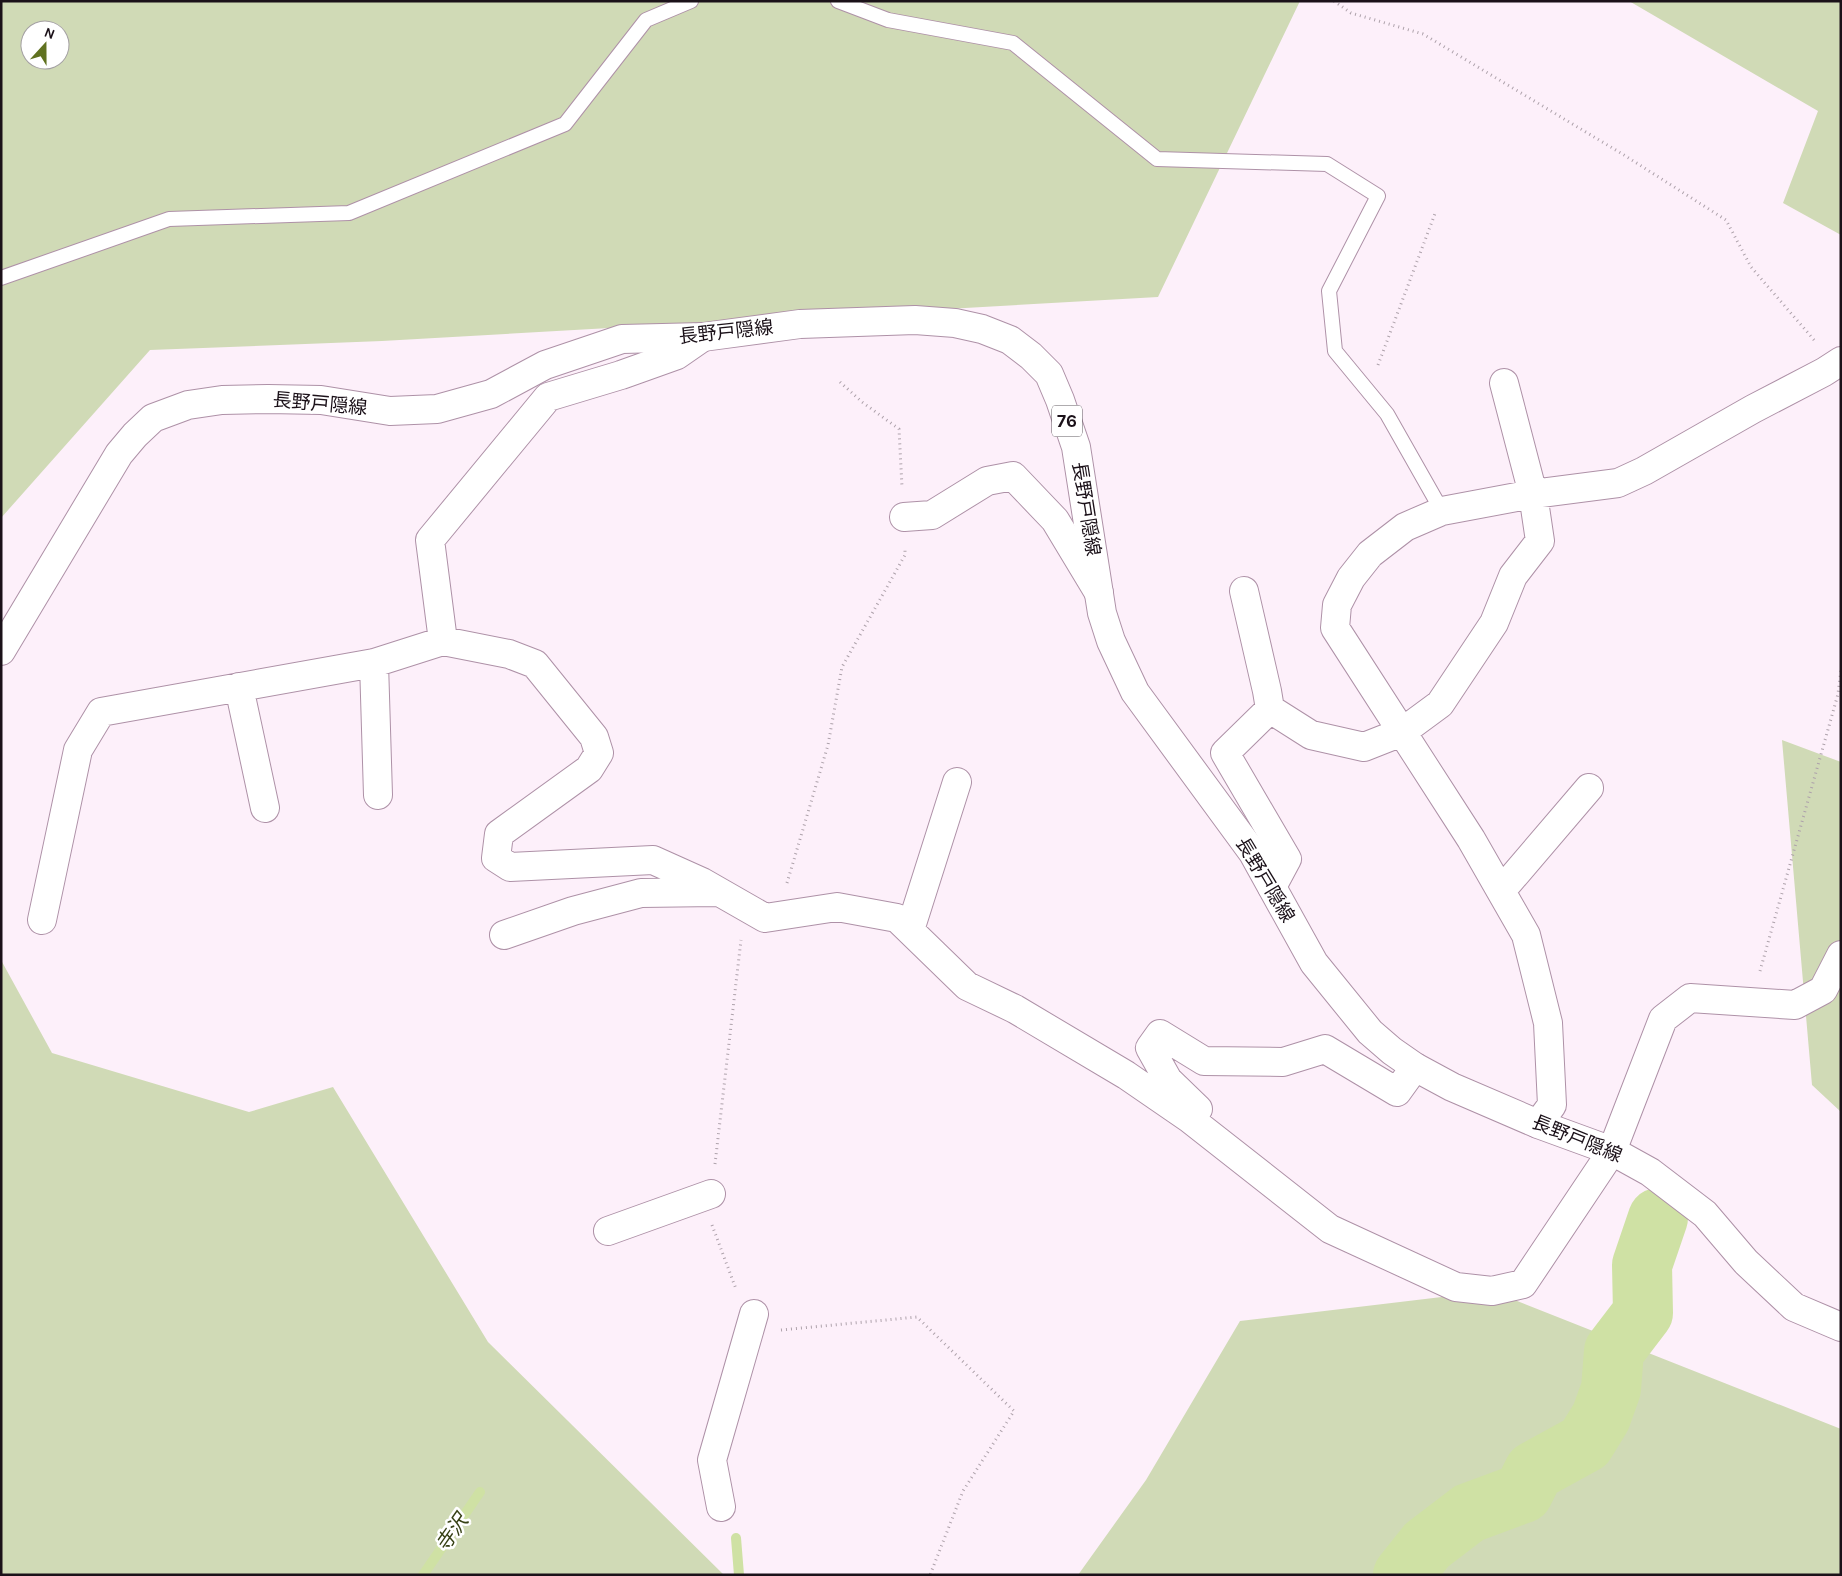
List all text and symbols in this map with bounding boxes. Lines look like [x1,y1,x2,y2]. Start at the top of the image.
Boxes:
north arrow [20,20,70,70]
text: N [42,24,57,43]
street label: 長野戸隠線 [678,316,774,348]
street label: 長野戸隠線 [272,389,368,419]
road number: 76 [1052,406,1082,436]
street label: 長野戸隠線 [1068,460,1104,558]
street label: 長野戸隠線 [1231,834,1299,926]
street label: 長野戸隠線 [1529,1111,1625,1167]
water label: 寺沢 [431,1508,475,1556]

